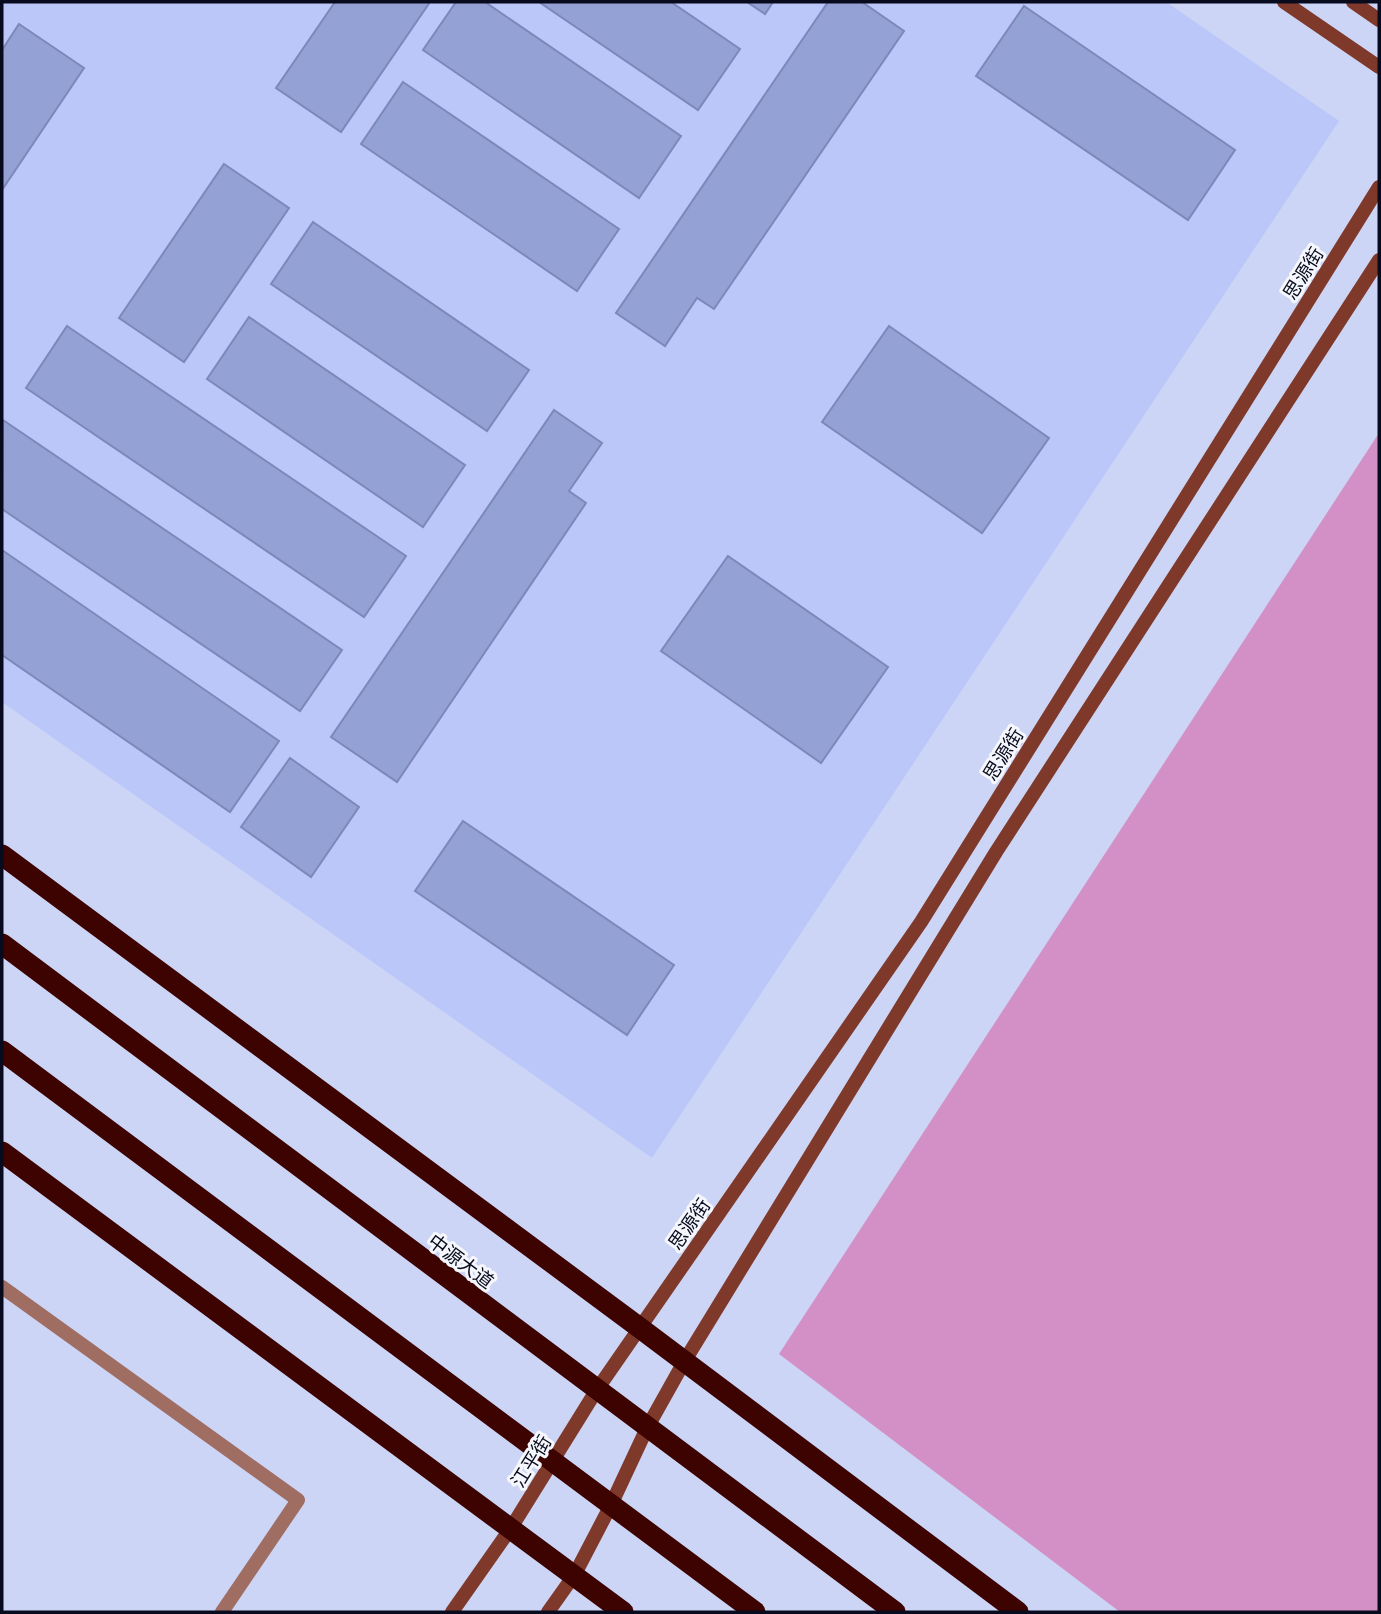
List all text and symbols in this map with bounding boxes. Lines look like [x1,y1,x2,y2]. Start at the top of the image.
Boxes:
street label: 思源街 [1277,242,1329,304]
street label: 思源街 [977,723,1029,785]
street label: 思源街 [662,1193,716,1255]
street label: 中源大道 [423,1228,499,1294]
street label: 江平街 [505,1430,557,1492]

